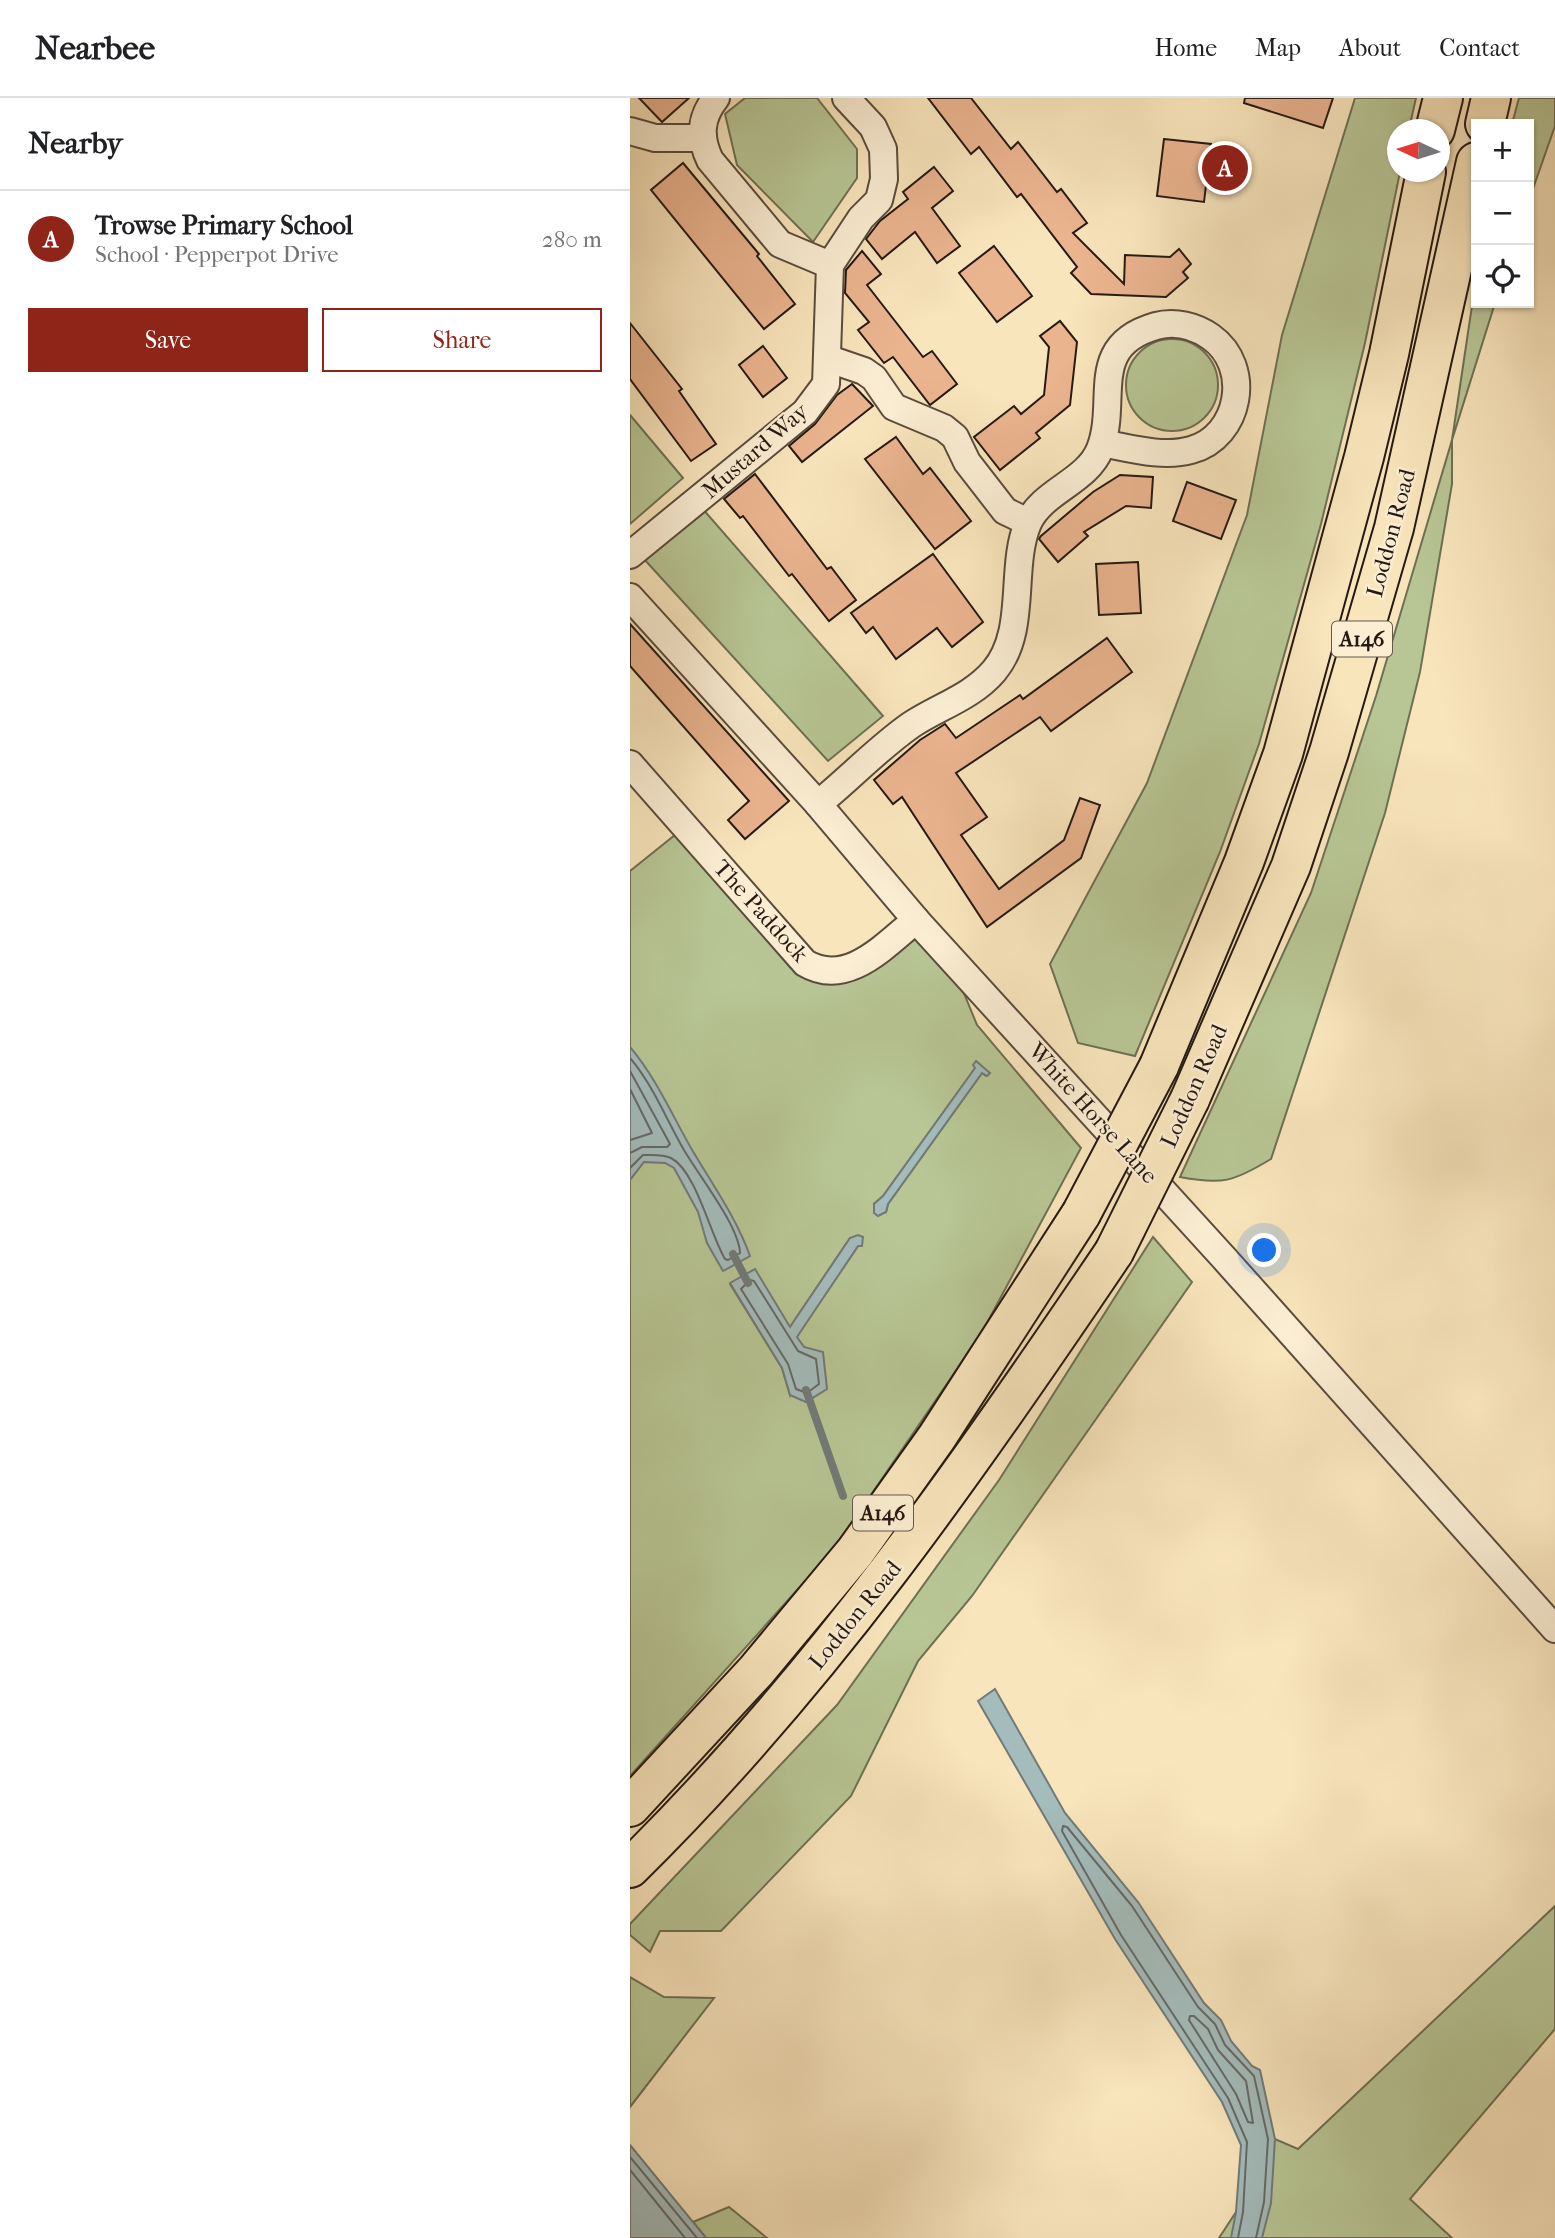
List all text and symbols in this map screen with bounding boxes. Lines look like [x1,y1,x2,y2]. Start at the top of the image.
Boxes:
text: Nearbee [35,29,155,68]
text: Home [1155,34,1217,62]
text: Map [1255,34,1301,62]
text: About [1339,34,1401,62]
text: Contact [1439,34,1520,62]
north arrow [1387,119,1450,182]
map controls [1471,119,1534,308]
button: + [1471,119,1534,182]
text: Nearby [28,126,123,161]
pin: A [1202,142,1248,194]
button: − [1471,182,1534,245]
text: Trowse Primary School [95,210,353,241]
text: A [44,226,58,253]
text: 280 m [542,226,602,253]
text: School · Pepperpot Drive [95,241,339,268]
button: locate [1471,245,1534,308]
button: Save [28,308,308,372]
button: Share [322,308,602,372]
street label: Mustard Way [696,397,814,504]
street label: Loddon Road [1361,465,1421,600]
road number: A146 [1332,622,1392,656]
street label: The Paddock [708,854,815,968]
street label: Loddon Road [1155,1020,1233,1152]
street label: White Horse Lane [1022,1036,1163,1189]
your location [1247,1233,1281,1267]
road number: A146 [853,1496,913,1530]
street label: Loddon Road [803,1555,907,1675]

